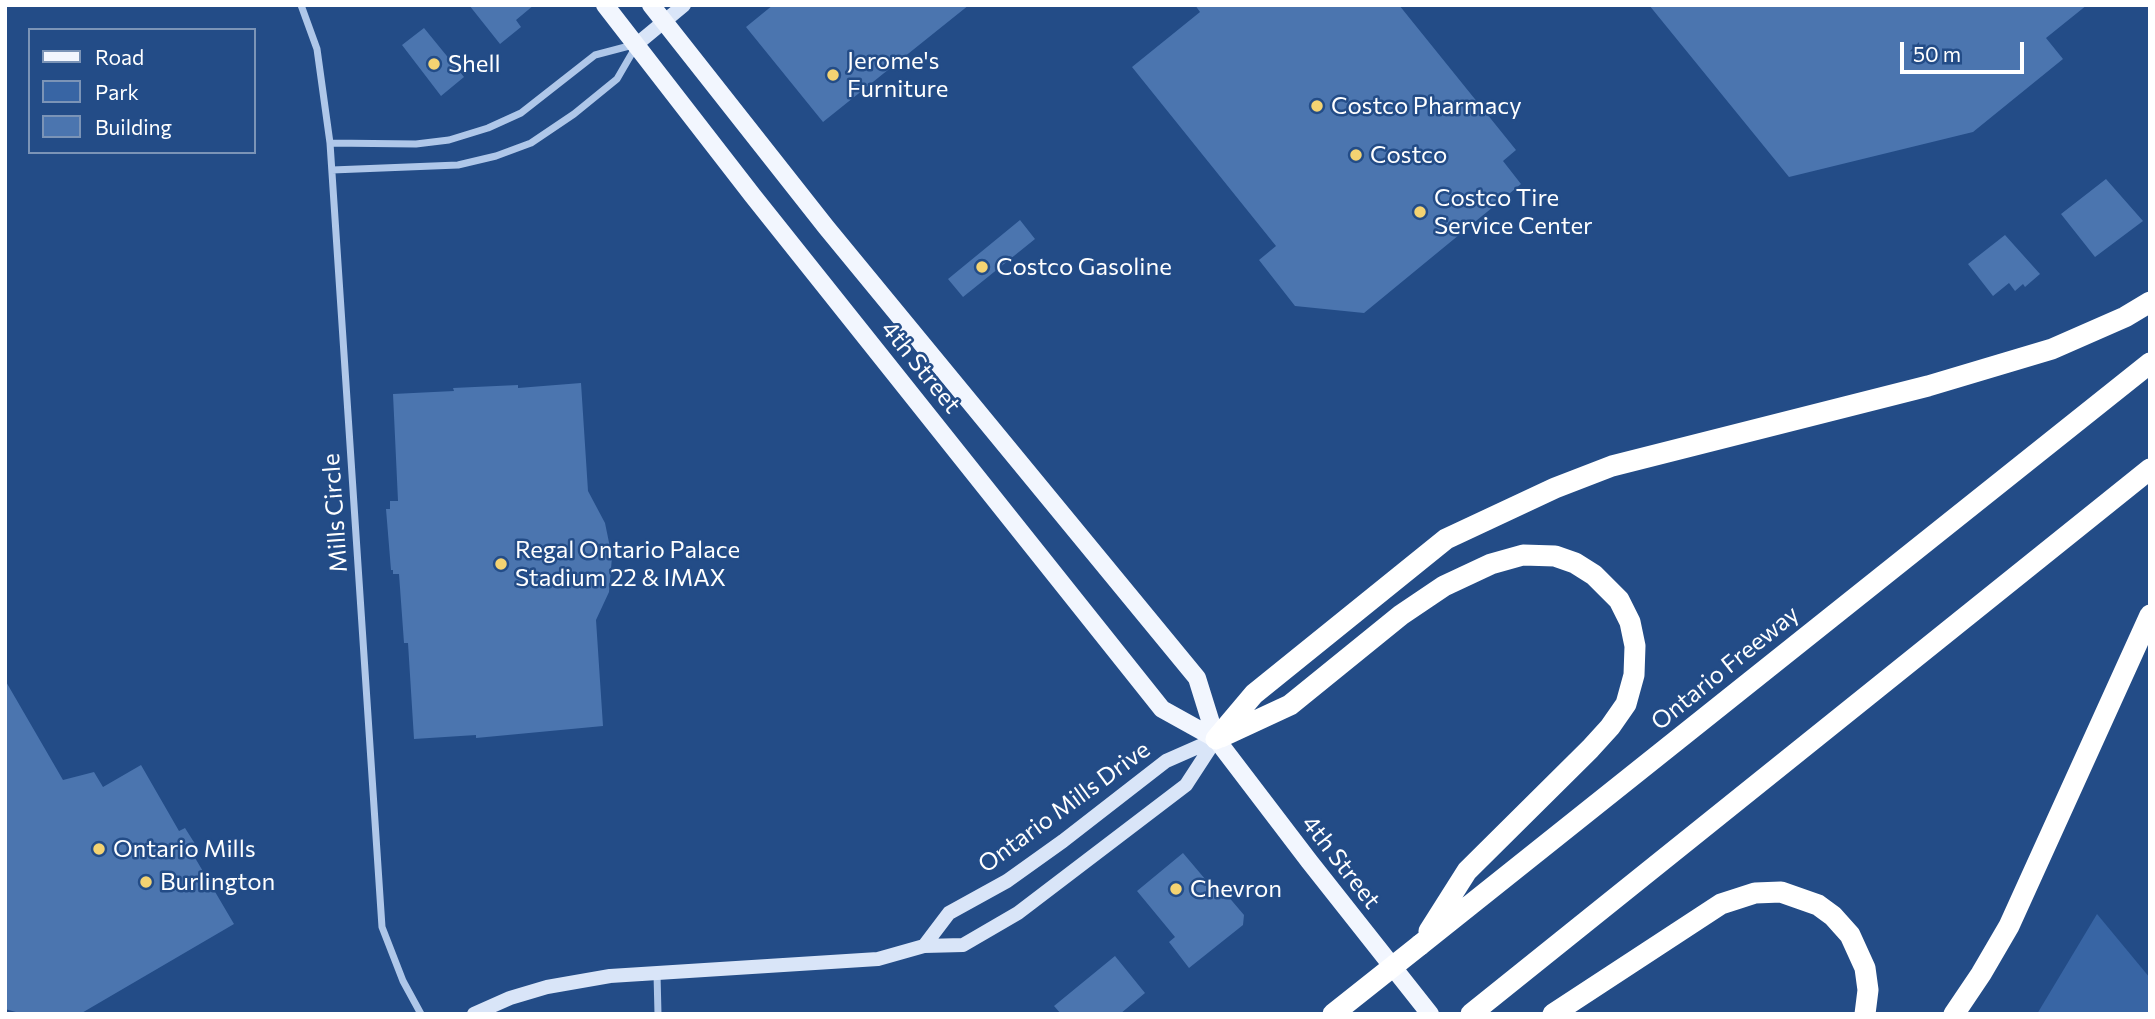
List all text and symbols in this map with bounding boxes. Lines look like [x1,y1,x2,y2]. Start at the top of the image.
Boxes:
legend [28,28,256,154]
scale bar [1903,28,2027,72]
text: 50 m [1913,41,1961,66]
text: Road [95,44,144,69]
place label: Jerome's Furniture [847,47,948,103]
place label: Shell [448,50,501,78]
marker: Shell [426,56,442,72]
marker: Jerome's Furniture [825,67,841,83]
text: Park [95,79,139,104]
place label: Costco Pharmacy [1331,92,1522,120]
marker: Costco Pharmacy [1309,98,1325,114]
text: Building [95,114,172,139]
place label: Costco [1370,141,1447,169]
marker: Costco [1348,147,1364,163]
place label: Costco Tire Service Center [1434,184,1593,240]
marker: Costco Tire Service Center [1412,204,1428,220]
place label: Costco Gasoline [996,253,1172,281]
marker: Costco Gasoline [974,259,990,275]
street label: 4th Street [875,315,967,419]
street label: Mills Circle [316,453,354,573]
place label: Regal Ontario Palace Stadium 22 & IMAX [515,536,740,592]
marker: Regal Ontario Palace Stadium 22 & IMAX [493,556,509,572]
street label: Ontario Freeway [1645,600,1805,736]
street label: Ontario Mills Drive [972,735,1156,879]
street label: 4th Street [1296,810,1386,914]
place label: Ontario Mills [113,835,256,863]
marker: Ontario Mills [91,841,107,857]
place label: Burlington [160,868,275,896]
marker: Burlington [138,874,154,890]
place label: Chevron [1190,875,1282,903]
marker: Chevron [1168,881,1184,897]

